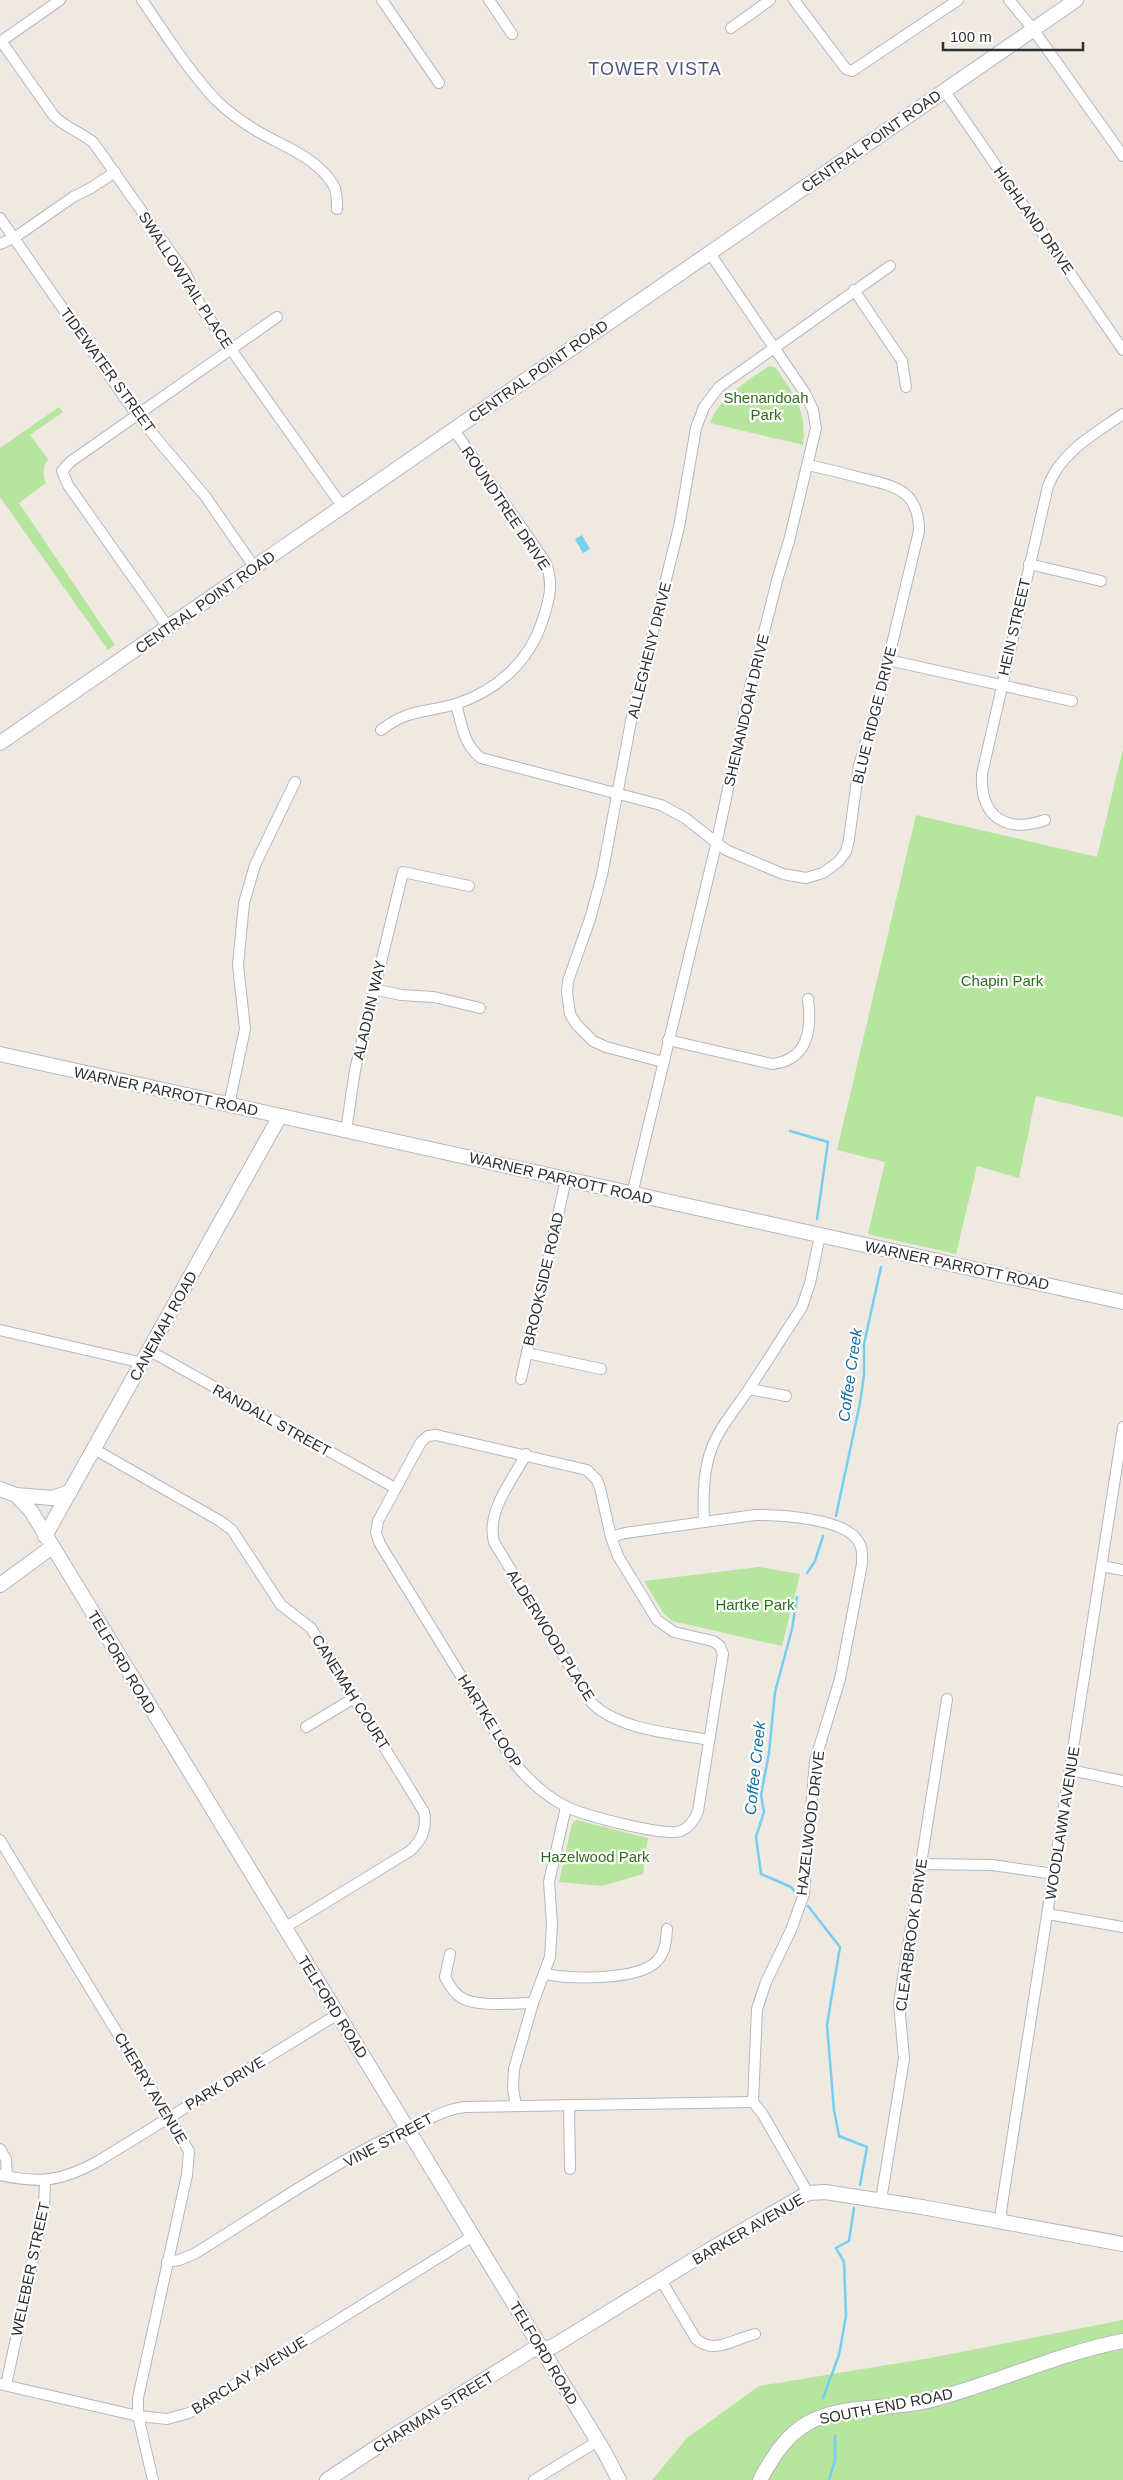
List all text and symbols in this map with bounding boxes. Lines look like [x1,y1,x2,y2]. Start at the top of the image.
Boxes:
scale bar [943,20,1083,52]
text: 100 m [950,28,992,45]
district label: TOWER VISTA [588,59,722,79]
street label: CENTRAL POINT ROAD [798,86,944,196]
street label: HIGHLAND DRIVE [990,163,1078,277]
street label: SWALLOWTAIL PLACE [135,208,237,352]
street label: TIDEWATER STREET [57,304,159,436]
street label: CENTRAL POINT ROAD [465,316,611,426]
park label: Shenandoah Park [723,389,809,423]
street label: ROUNDTREE DRIVE [458,443,554,573]
street label: CENTRAL POINT ROAD [132,547,278,657]
street label: HEIN STREET [995,577,1033,677]
street label: ALLEGHENY DRIVE [624,580,674,720]
street label: SHENANDOAH DRIVE [720,632,772,788]
street label: BLUE RIDGE DRIVE [849,645,899,785]
street label: ALADDIN WAY [349,959,389,1061]
park label: Chapin Park [961,972,1044,989]
street label: WARNER PARROTT ROAD [72,1063,260,1119]
street label: WARNER PARROTT ROAD [467,1149,655,1207]
street label: BROOKSIDE ROAD [519,1210,567,1348]
street label: WARNER PARROTT ROAD [863,1237,1051,1293]
street label: CANEMAH ROAD [126,1268,200,1384]
water label: Coffee Creek [835,1326,865,1423]
street label: RANDALL STREET [210,1381,334,1459]
street label: ALDERWOOD PLACE [504,1566,598,1704]
park label: Hartke Park [715,1596,795,1613]
street label: TELFORD ROAD [84,1607,160,1717]
street label: CANEMAH COURT [309,1631,393,1753]
street label: HARTKE LOOP [455,1671,525,1771]
water label: Coffee Creek [742,1719,768,1816]
street label: WOODLAWN AVENUE [1041,1745,1083,1901]
street label: HAZELWOOD DRIVE [793,1750,827,1896]
park label: Hazelwood Park [540,1848,650,1865]
street label: CLEARBROOK DRIVE [892,1857,930,2013]
street label: TELFORD ROAD [295,1953,371,2061]
street label: CHERRY AVENUE [111,2029,191,2147]
street label: PARK DRIVE [182,2053,268,2113]
street label: VINE STREET [341,2109,435,2171]
street label: BARKER AVENUE [689,2190,807,2268]
street label: WELEBER STREET [7,2200,53,2338]
street label: TELFORD ROAD [506,2298,582,2408]
street label: BARCLAY AVENUE [188,2333,310,2417]
street label: CHARMAN STREET [369,2368,497,2456]
street label: SOUTH END ROAD [818,2385,954,2427]

